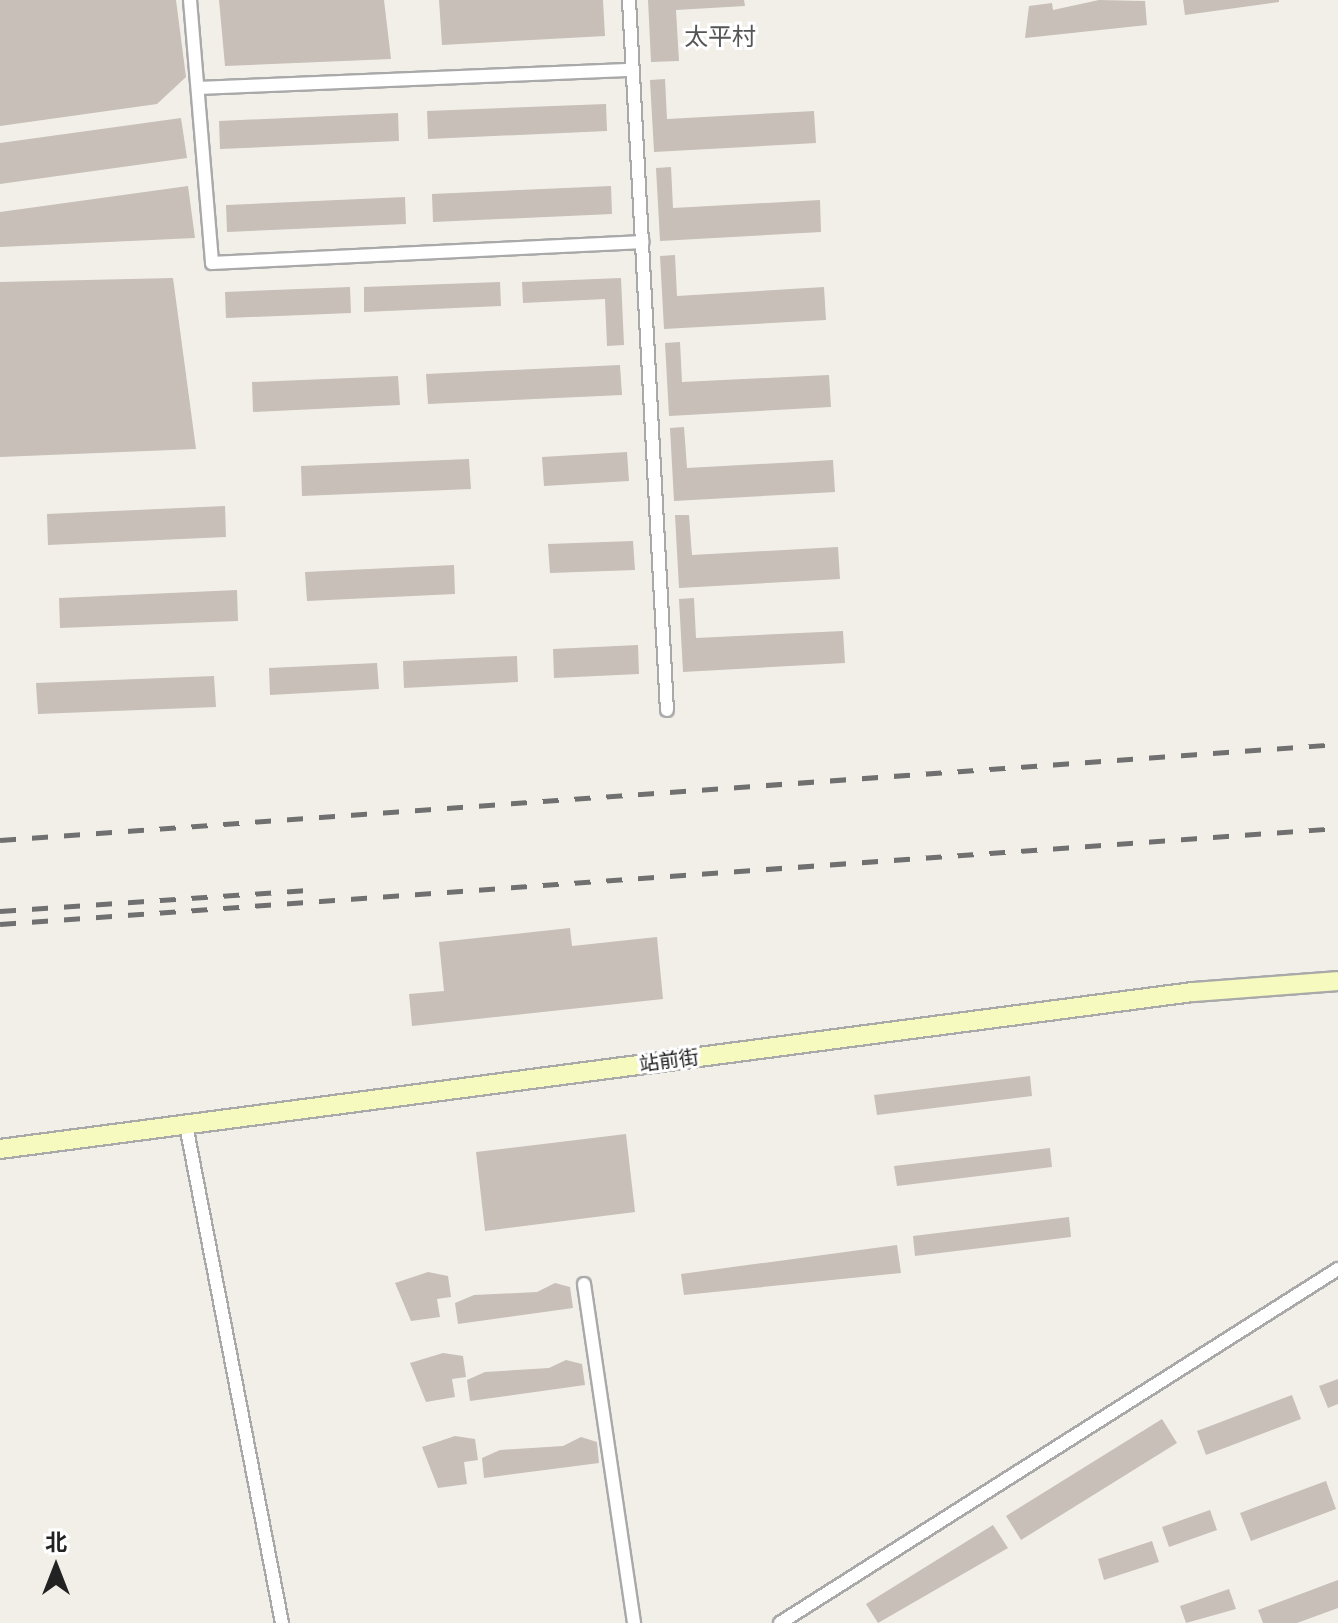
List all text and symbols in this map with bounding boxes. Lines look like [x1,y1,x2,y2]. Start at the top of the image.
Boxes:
district label: 太平村 [684,24,756,52]
street label: 站前街 [638,1045,700,1077]
north arrow [16,1527,96,1607]
text: 北 [45,1530,67,1555]

